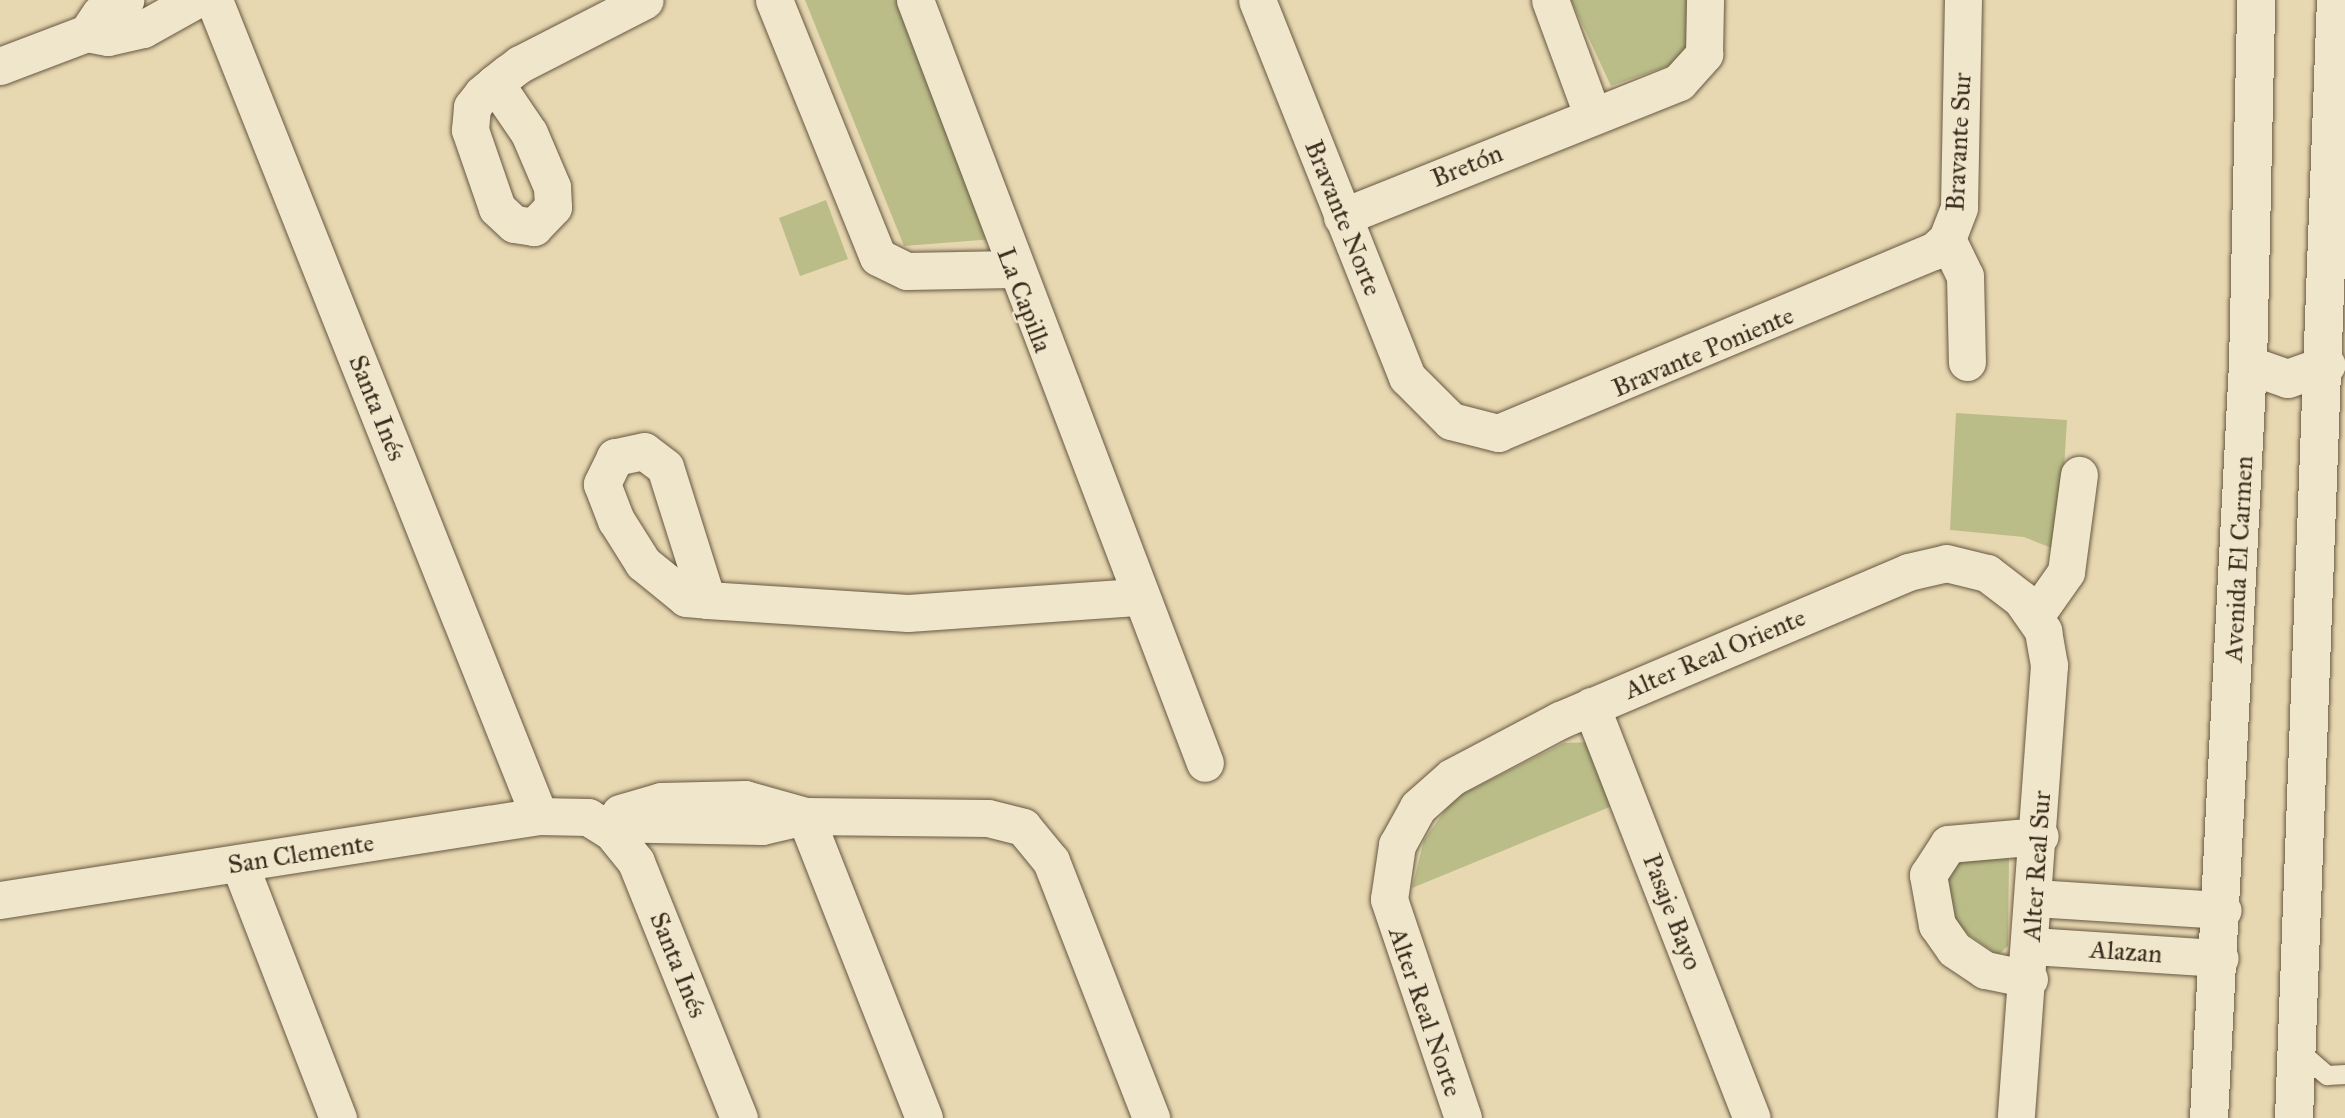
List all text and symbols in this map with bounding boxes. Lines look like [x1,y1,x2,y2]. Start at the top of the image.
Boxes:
street label: Bravante Sur [1940,72,1978,212]
street label: Bravante Norte [1298,136,1388,300]
street label: Bretón [1427,138,1507,194]
street label: La Capilla [990,243,1058,357]
street label: Bravante Poniente [1608,300,1798,404]
street label: Santa Inés [342,351,412,465]
street label: Avenida El Carmen [2218,455,2260,663]
street label: Alter Real Oriente [1620,602,1810,706]
street label: Alter Real Sur [2016,790,2058,942]
street label: San Clemente [226,827,376,881]
street label: Pasaje Bayo [1636,850,1708,974]
street label: Santa Inés [643,908,713,1022]
street label: Alter Real Norte [1381,923,1469,1101]
street label: Alazan [2089,934,2163,970]

